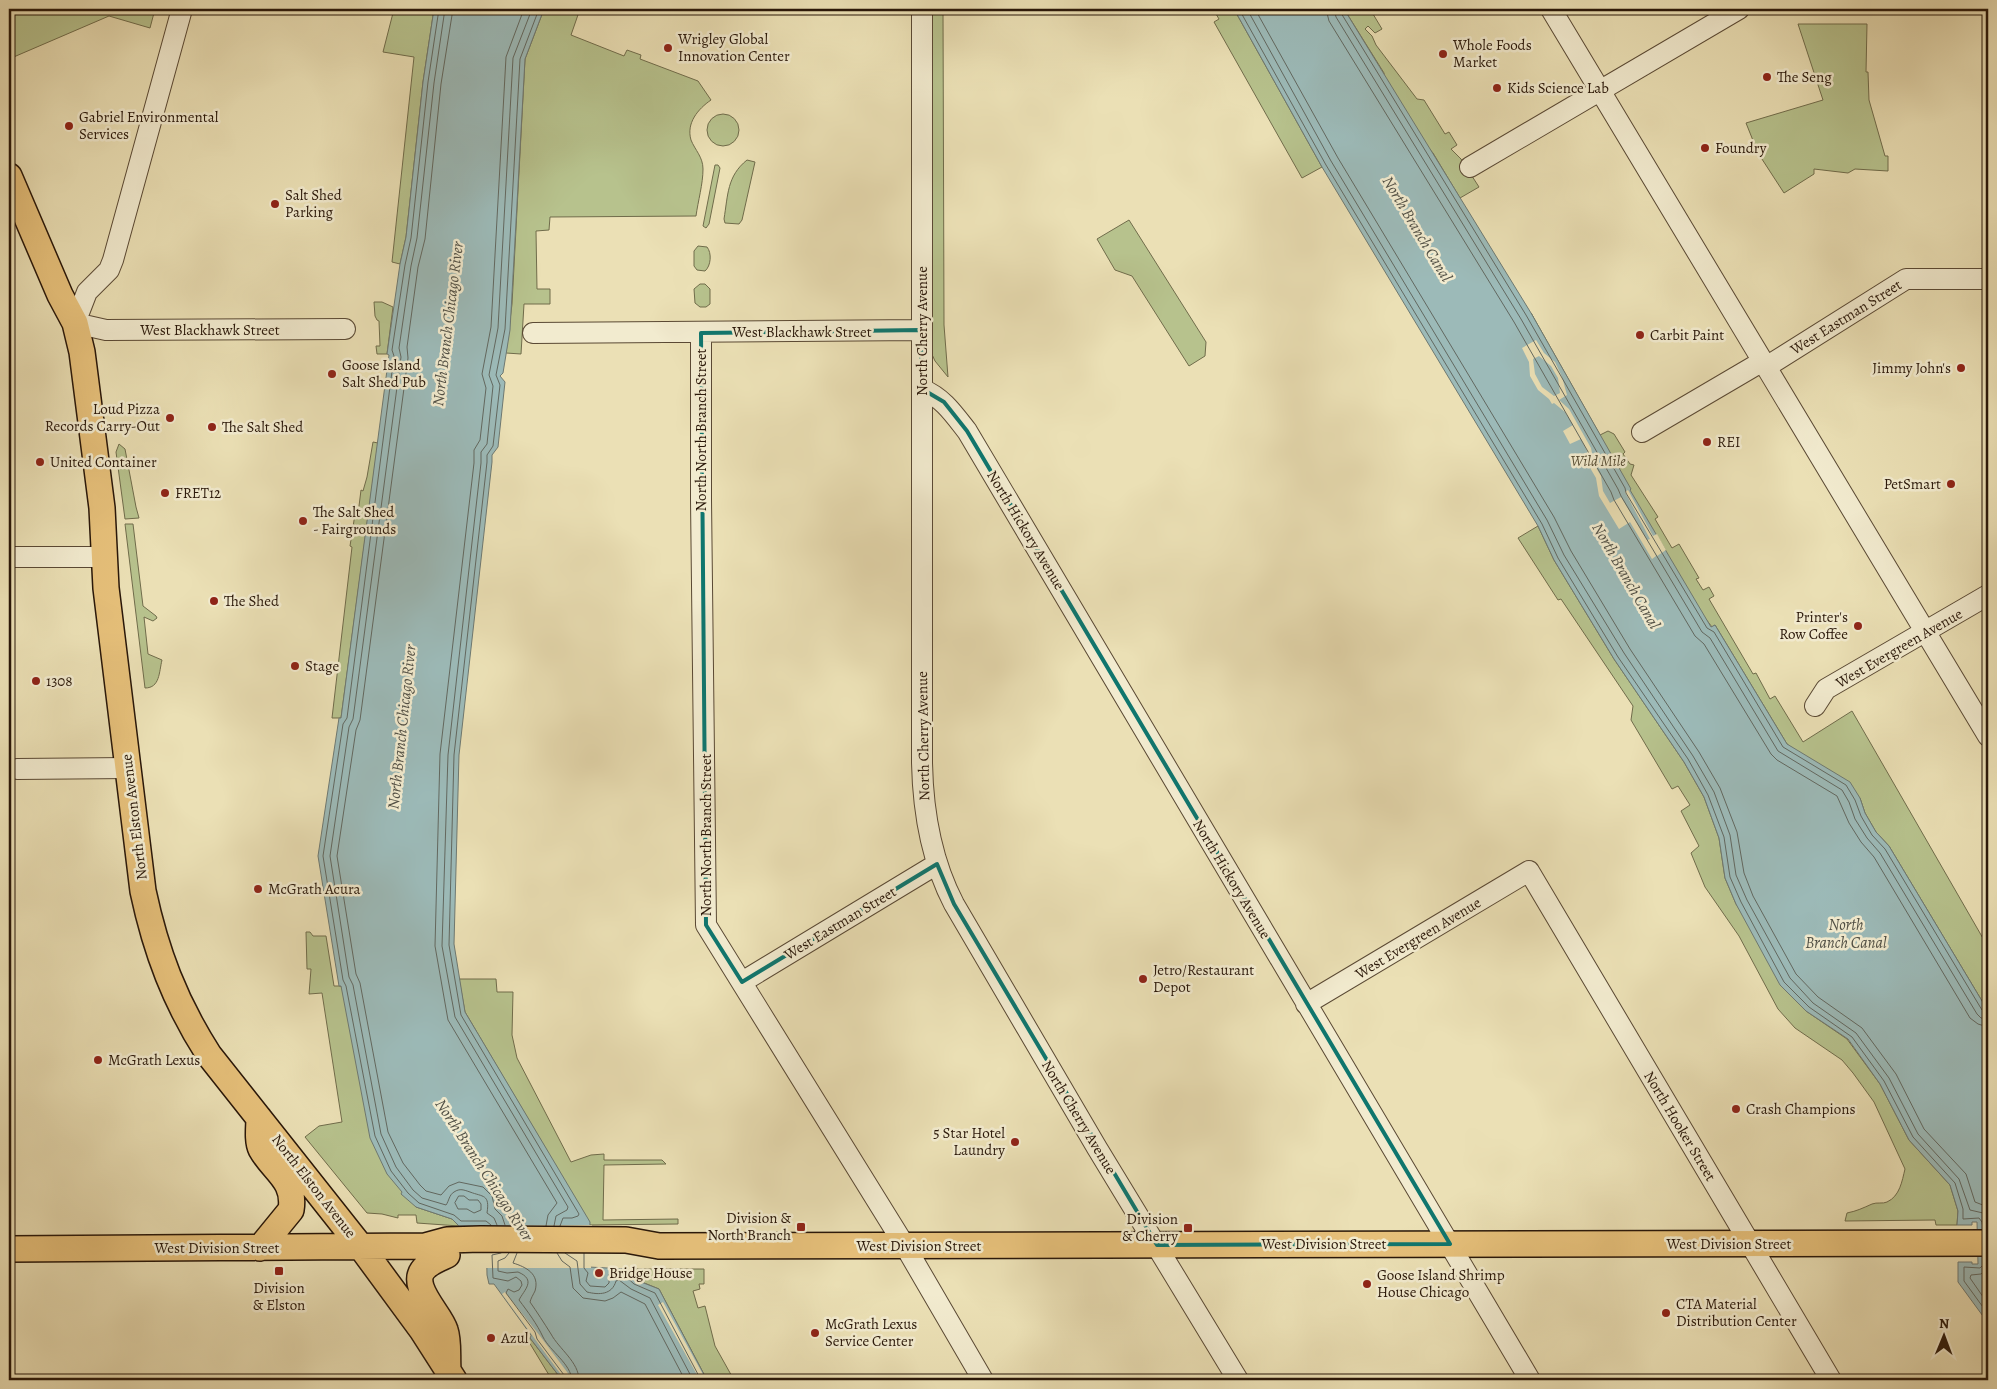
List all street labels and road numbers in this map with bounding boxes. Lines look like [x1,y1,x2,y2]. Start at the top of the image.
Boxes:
street label: North Cherry Avenue [912,266,932,396]
street label: West Eastman Street [1786,275,1905,360]
street label: West Blackhawk Street [139,320,280,340]
street label: West Blackhawk Street [731,322,872,342]
street label: North North Branch Street [691,348,711,512]
street label: North Hickory Avenue [982,466,1070,594]
street label: West Evergreen Avenue [1831,603,1966,693]
street label: North Cherry Avenue [912,671,934,801]
street label: North Elston Avenue [116,753,152,881]
street label: North North Branch Street [696,753,716,917]
street label: North Hickory Avenue [1188,815,1276,943]
street label: West Eastman Street [779,882,900,965]
street label: West Evergreen Avenue [1351,892,1485,984]
street label: North Cherry Avenue [1037,1056,1121,1178]
street label: North Hooker Street [1639,1067,1721,1185]
street label: North Elston Avenue [267,1130,361,1242]
street label: West Division Street [1260,1234,1387,1254]
street label: West Division Street [1665,1234,1792,1254]
street label: West Division Street [855,1236,982,1256]
street label: West Division Street [153,1238,280,1258]

